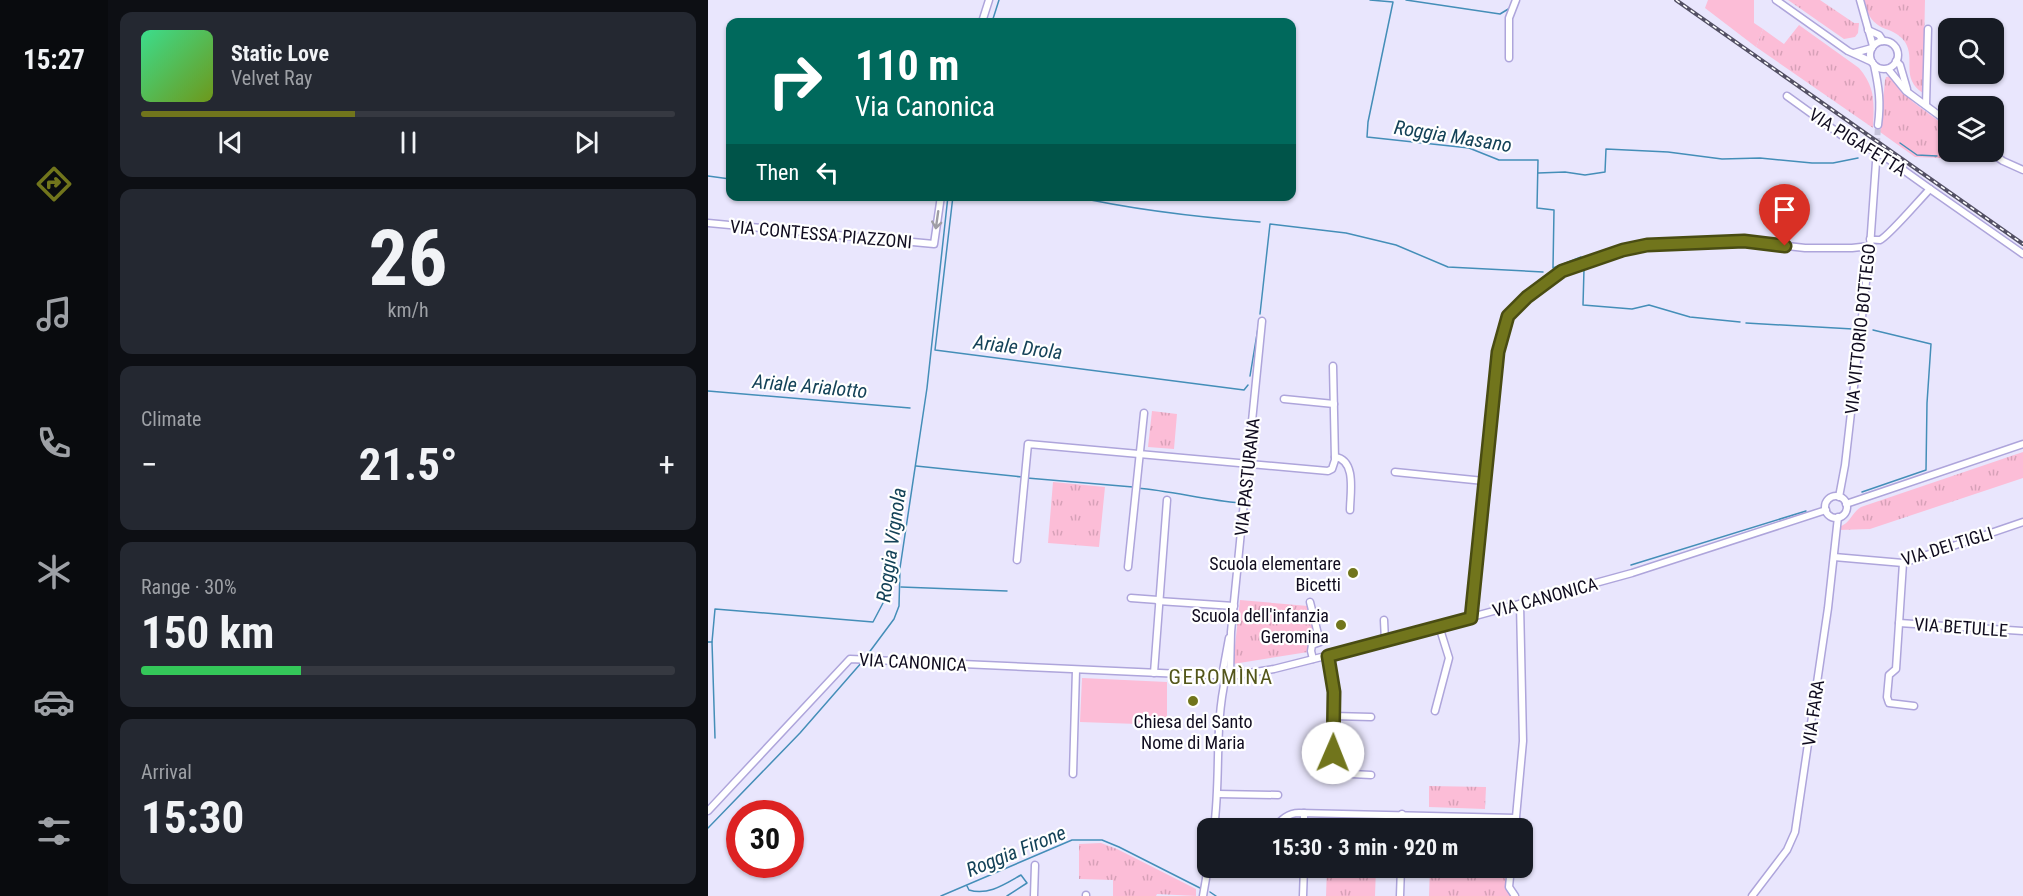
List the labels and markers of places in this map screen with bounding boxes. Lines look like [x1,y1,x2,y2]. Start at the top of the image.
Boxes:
pin [1759,184,1810,246]
place label: Scuola elementare Bicetti [1209,553,1341,595]
marker: Scuola elementare Bicetti [1346,566,1360,580]
place label: Scuola dell'infanzia Geromina [1191,605,1329,647]
marker: Scuola dell'infanzia Geromina [1334,618,1348,632]
marker: Chiesa del Santo Nome di Maria [1186,694,1200,708]
place label: Chiesa del Santo Nome di Maria [1134,711,1252,753]

